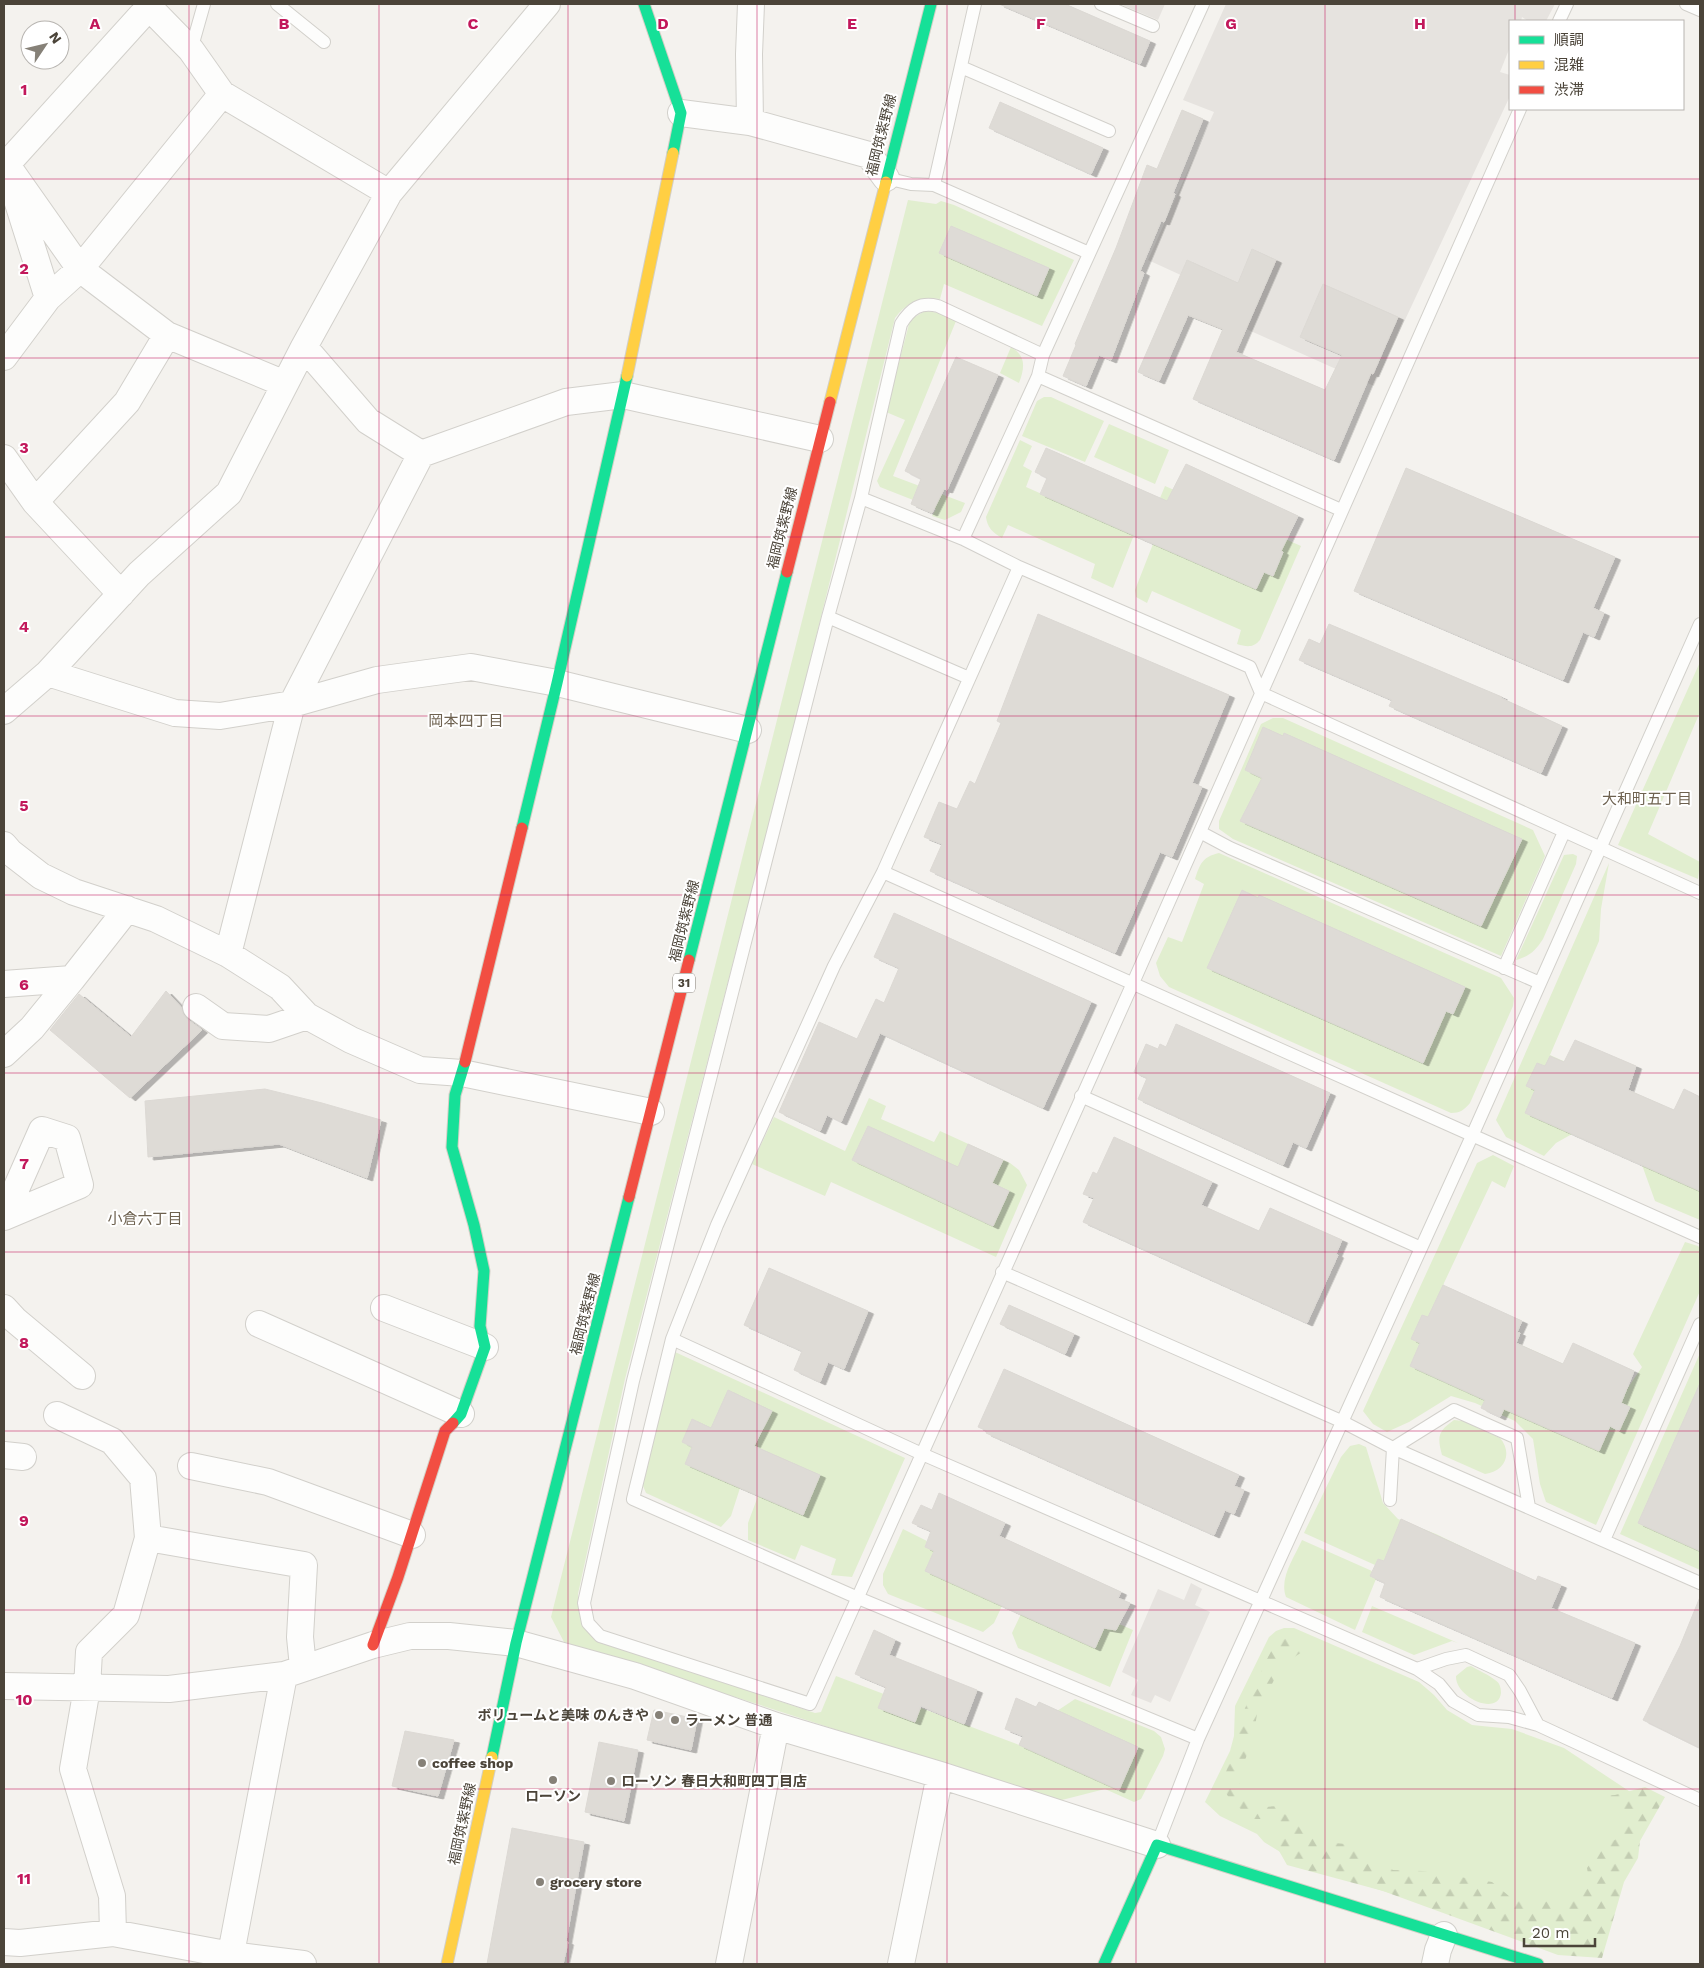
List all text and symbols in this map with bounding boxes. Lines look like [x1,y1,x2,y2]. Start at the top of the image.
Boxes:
text: A [90,14,101,33]
text: B [279,14,290,33]
text: C [468,14,479,33]
text: D [657,14,669,33]
text: E [847,14,857,33]
text: F [1036,14,1046,33]
text: G [1225,14,1237,33]
text: H [1414,14,1426,33]
north arrow [20,20,70,70]
legend [1509,20,1684,110]
text: N [46,29,65,46]
text: 順調 [1554,31,1584,49]
text: 混雑 [1554,56,1584,74]
text: 1 [21,80,27,99]
text: 渋滞 [1554,81,1584,99]
street label: 福岡筑紫野線 [863,92,899,178]
text: 2 [19,259,29,278]
text: 3 [19,438,29,457]
street label: 福岡筑紫野線 [764,485,800,571]
text: 4 [19,617,29,636]
district label: 岡本四丁目 [428,712,504,730]
district label: 大和町五丁目 [1602,790,1692,808]
text: 5 [19,796,29,815]
street label: 福岡筑紫野線 [666,878,702,964]
road number: 31 [673,974,695,992]
text: 6 [19,975,29,994]
text: 7 [19,1154,29,1173]
district label: 小倉六丁目 [107,1210,183,1228]
street label: 福岡筑紫野線 [567,1271,603,1357]
text: 8 [19,1333,29,1352]
text: 9 [19,1511,29,1530]
text: 10 [15,1690,33,1709]
place label: ボリュームと美味 のんきや [477,1707,649,1723]
marker: ボリュームと美味 のんきや [653,1709,665,1721]
place label: ラーメン 普通 [685,1712,772,1728]
marker: ラーメン 普通 [669,1714,681,1726]
place label: coffee shop [432,1755,513,1771]
marker: coffee shop [416,1757,428,1769]
place label: ローソン 春日大和町四丁目店 [621,1773,807,1789]
marker: ローソン [547,1774,559,1786]
marker: ローソン 春日大和町四丁目店 [605,1775,617,1787]
street label: 福岡筑紫野線 [445,1781,479,1867]
place label: ローソン [525,1788,581,1804]
text: 11 [17,1869,31,1888]
place label: grocery store [550,1874,642,1890]
marker: grocery store [534,1876,546,1888]
scale bar [1524,1916,1595,1948]
text: 20 m [1532,1924,1570,1942]

